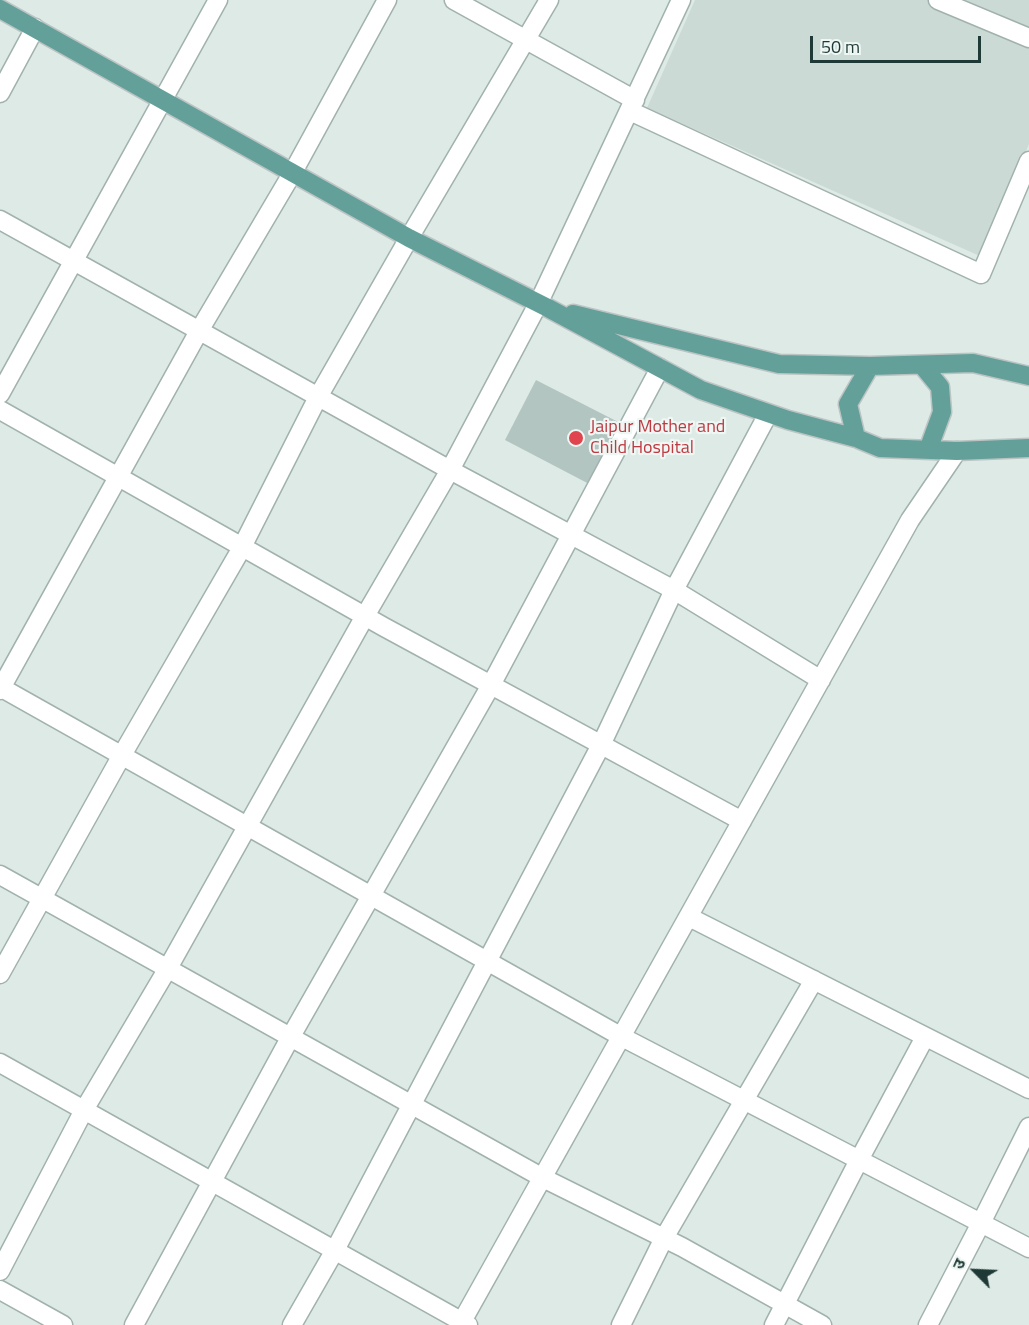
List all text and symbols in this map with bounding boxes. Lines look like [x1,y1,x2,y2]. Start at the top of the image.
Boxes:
scale bar [813,24,984,62]
text: 50 m [821,33,860,60]
place label: Jaipur Mother and Child Hospital [590,417,725,460]
marker: Jaipur Mother and Child Hospital [567,429,585,447]
north arrow [945,1241,1005,1301]
text: उ [946,1255,971,1273]

